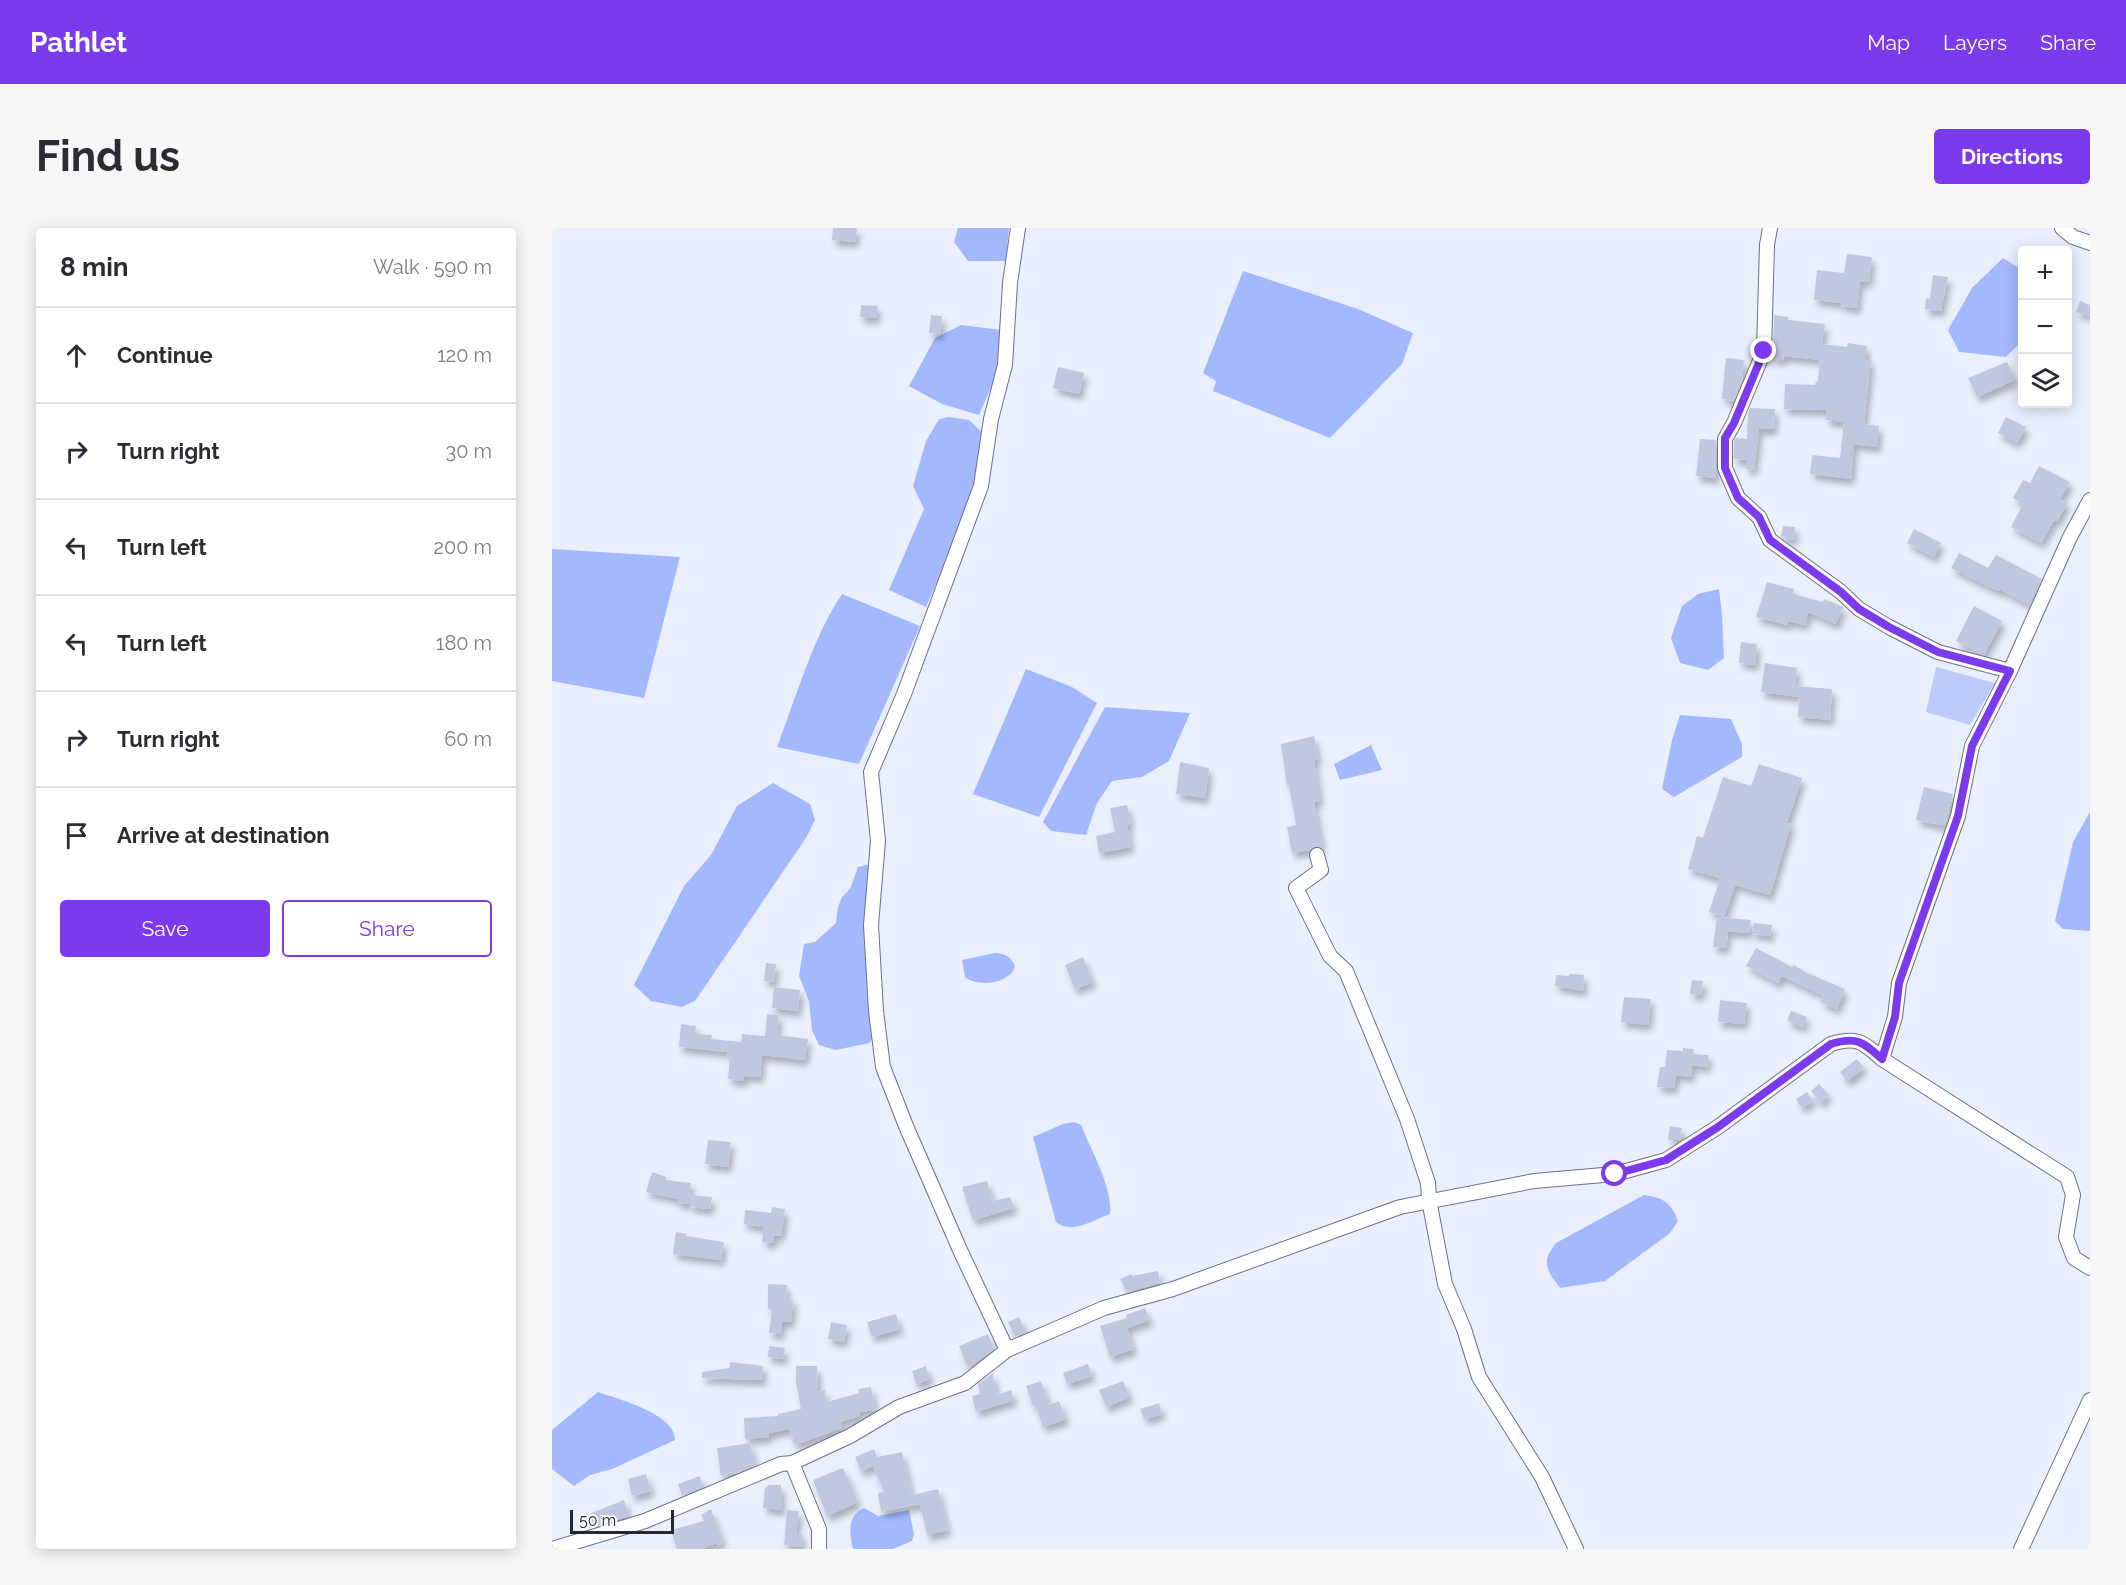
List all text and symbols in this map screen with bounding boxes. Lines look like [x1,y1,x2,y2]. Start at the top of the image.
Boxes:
text: Pathlet [30,26,127,59]
text: Map [1867,30,1910,55]
text: Layers [1943,30,2007,55]
text: Share [2040,30,2096,55]
button: Directions [1934,129,2090,184]
text: Find us [36,132,180,181]
map controls [2018,246,2072,408]
button: + [2018,246,2072,300]
text: 8 min [60,252,128,282]
text: Walk · 590 m [373,255,492,279]
button: − [2018,300,2072,354]
route end [1750,337,1776,363]
icon: ahead [60,339,93,372]
text: Continue [117,342,213,368]
text: 120 m [437,343,492,367]
button: layers [2018,354,2072,408]
icon: right [60,435,93,468]
text: Turn right [117,438,220,464]
text: 30 m [446,439,492,463]
icon: left [60,531,93,564]
text: Turn left [117,534,207,560]
text: 200 m [434,535,492,559]
icon: left [60,627,93,660]
text: Turn left [117,630,207,656]
text: 180 m [436,631,492,655]
icon: right [60,723,93,756]
text: Turn right [117,726,220,752]
text: 60 m [444,727,492,751]
icon: arrive [60,819,93,852]
text: Arrive at destination [117,822,330,848]
button: Save [60,900,270,957]
button: Share [282,900,492,957]
route start [1601,1160,1627,1186]
scale bar [570,1507,674,1534]
text: 50 m [579,1511,616,1530]

